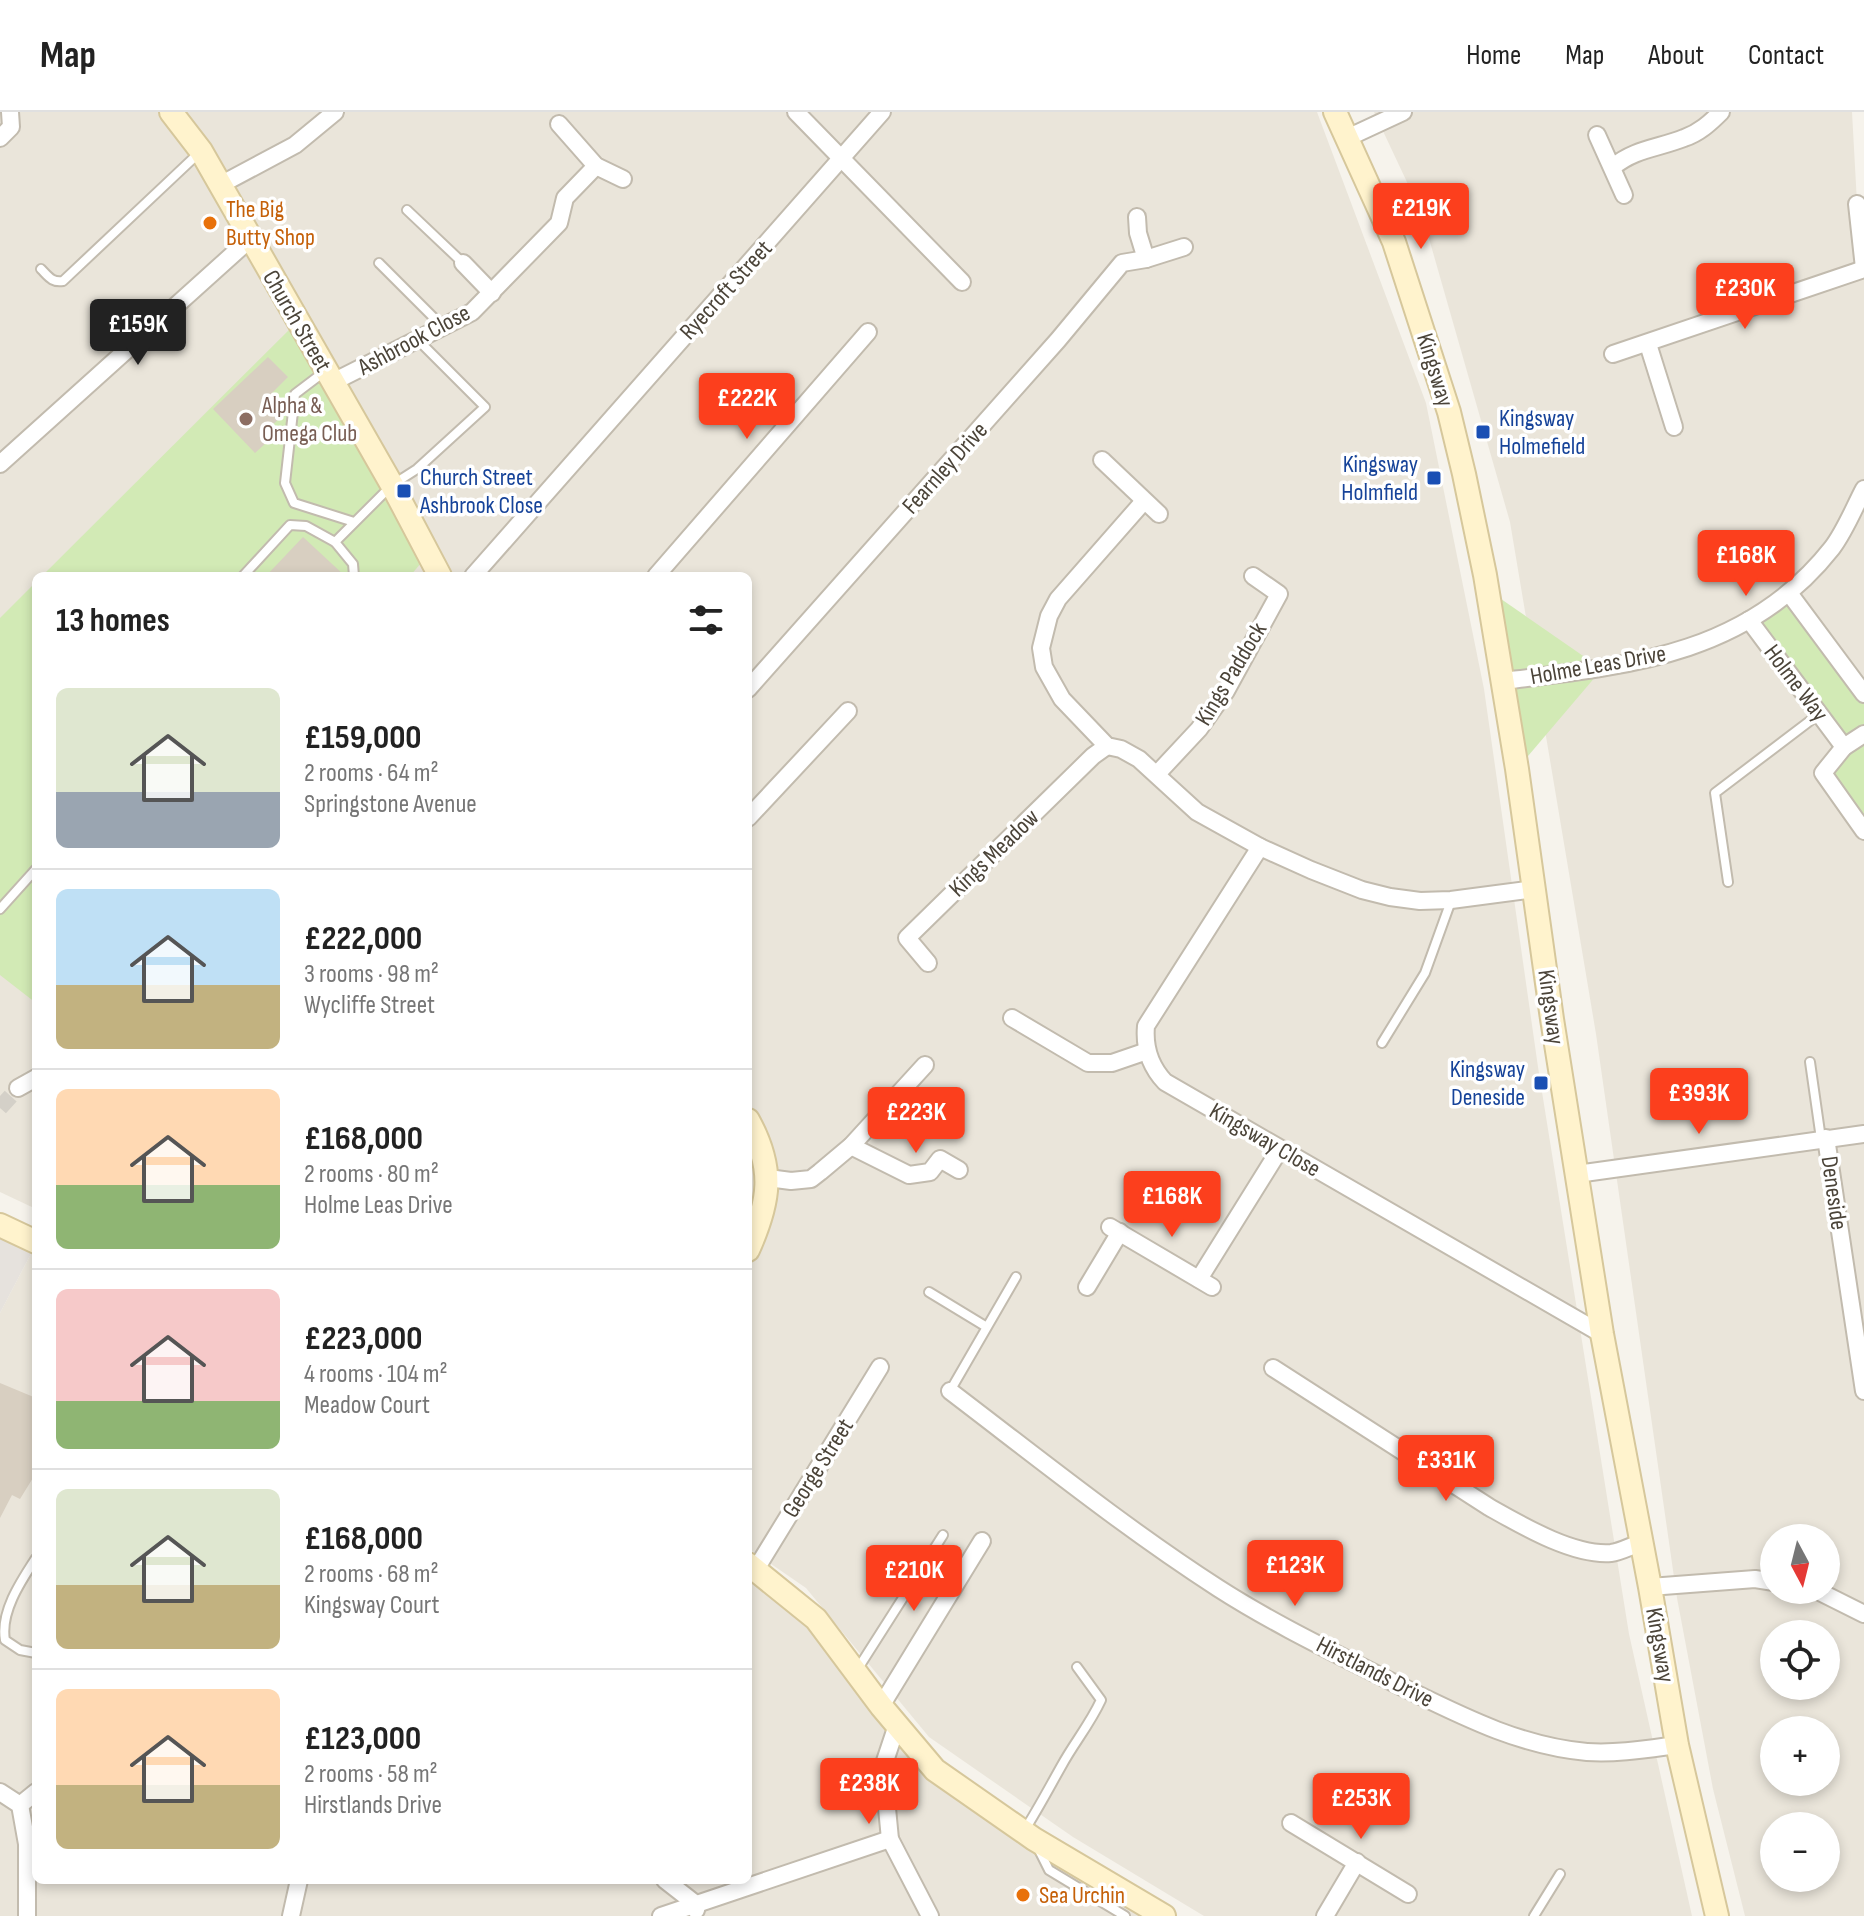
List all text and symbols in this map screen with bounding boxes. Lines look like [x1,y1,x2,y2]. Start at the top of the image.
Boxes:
text: Map [40,33,96,78]
text: Home [1466,39,1521,72]
text: Map [1565,39,1604,72]
text: About [1648,39,1704,72]
text: Contact [1748,39,1824,72]
pin: £219K [1365,183,1477,251]
text: £219K [1391,193,1451,224]
place label: The Big Butty Shop [226,195,315,252]
marker: The Big Butty Shop [201,214,219,232]
street label: Ryecroft Street [674,234,778,346]
pin: £230K [1689,263,1801,331]
street label: Church Street [256,265,338,377]
text: £230K [1714,273,1776,304]
street label: Ashbrook Close [352,298,475,382]
pin: £159K [82,299,194,367]
text: £159K [108,309,168,340]
street label: Kingsway [1410,330,1460,410]
pin: £222K [691,373,803,441]
text: £222K [717,383,777,414]
place label: Alpha & Omega Club [261,391,357,448]
place label: Kingsway Holmefield [1499,404,1585,461]
marker: Alpha & Omega Club [237,410,255,428]
street label: Fearnley Drive [896,416,994,520]
marker: Kingsway Holmefield [1474,423,1492,441]
place label: Kingsway Holmfield [1341,450,1418,507]
place label: Church Street Ashbrook Close [419,463,543,520]
marker: Kingsway Holmfield [1425,469,1443,487]
marker: Church Street Ashbrook Close [395,482,413,500]
pin: £168K [1690,530,1802,598]
text: £168K [1716,540,1776,571]
icon: filters [684,598,728,642]
text: 13 homes [56,600,170,641]
street label: Kings Paddock [1189,617,1273,731]
street label: Holme Leas Drive [1528,639,1668,691]
street label: Holme Way [1758,639,1834,727]
text: £159,000 [304,717,422,758]
icon: home [120,720,216,816]
text: 2 rooms · 64 m² [304,758,439,789]
text: Springstone Avenue [304,789,477,820]
street label: Kings Meadow [943,803,1045,903]
text: £222,000 [304,918,422,959]
icon: home [120,921,216,1017]
text: 3 rooms · 98 m² [304,959,439,990]
street label: Kingsway [1531,968,1571,1046]
text: Wycliffe Street [304,990,435,1021]
place label: Kingsway Deneside [1450,1055,1525,1112]
pin: £393K [1643,1068,1755,1136]
marker: Kingsway Deneside [1532,1074,1550,1092]
text: £393K [1668,1078,1730,1109]
pin: £223K [860,1087,972,1155]
text: £223K [886,1097,946,1128]
street label: Kingsway Close [1204,1097,1326,1183]
text: £168,000 [304,1118,423,1159]
icon: home [120,1121,216,1217]
street label: Deneside [1814,1154,1854,1232]
text: 2 rooms · 80 m² [304,1159,439,1190]
pin: £168K [1116,1171,1228,1239]
text: £168K [1142,1181,1202,1212]
text: Holme Leas Drive [304,1190,453,1221]
text: £223,000 [304,1318,422,1359]
icon: home [120,1321,216,1417]
text: 4 rooms · 104 m² [304,1359,448,1390]
text: Meadow Court [304,1390,430,1421]
street label: George Street [776,1413,860,1523]
pin: £331K [1390,1435,1502,1503]
text: £331K [1416,1445,1476,1476]
text: £168,000 [304,1518,423,1559]
icon: home [120,1521,216,1617]
north arrow [1760,1524,1840,1604]
map controls [1760,1524,1840,1892]
pin: £123K [1239,1540,1351,1608]
pin: £210K [858,1545,970,1613]
text: £123K [1265,1550,1325,1581]
text: £210K [884,1555,944,1586]
text: 2 rooms · 68 m² [304,1559,439,1590]
text: Kingsway Court [304,1590,440,1621]
street label: Kingsway [1639,1605,1681,1685]
button: locate [1760,1620,1840,1700]
street label: Hirstlands Drive [1312,1630,1438,1714]
button: + [1760,1716,1840,1796]
text: £123,000 [304,1718,421,1759]
icon: home [120,1721,216,1817]
pin: £238K [813,1758,925,1826]
text: 2 rooms · 58 m² [304,1759,438,1790]
text: £238K [838,1768,900,1799]
pin: £253K [1305,1773,1417,1841]
text: £253K [1331,1783,1391,1814]
text: Hirstlands Drive [304,1790,442,1821]
button: − [1760,1812,1840,1892]
place label: Sea Urchin [1039,1881,1125,1910]
marker: Sea Urchin [1014,1886,1032,1904]

